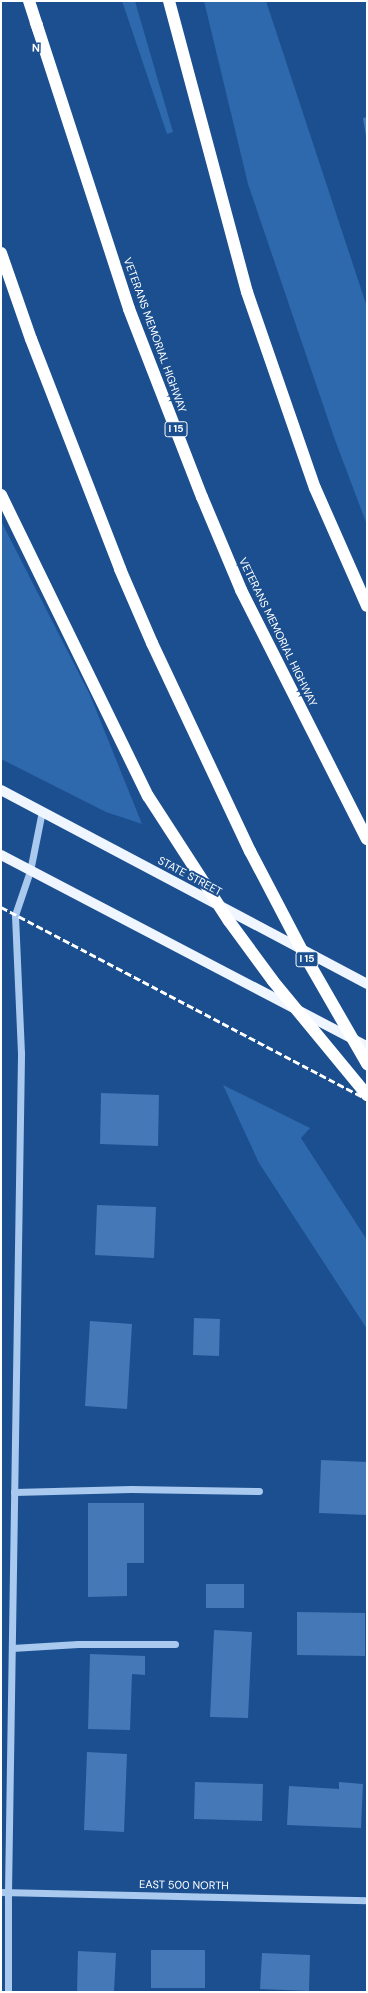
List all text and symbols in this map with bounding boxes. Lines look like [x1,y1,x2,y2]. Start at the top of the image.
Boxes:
north arrow [16,16,56,56]
text: N [32,41,40,55]
street label: VETERANS MEMORIAL HIGHWAY [121,256,189,414]
road number: I 15 [164,421,188,437]
street label: VETERANS MEMORIAL HIGHWAY [236,556,320,708]
street label: STATE STREET [156,854,224,898]
road number: I 15 [295,951,319,967]
street label: EAST 500 NORTH [139,1878,229,1892]

